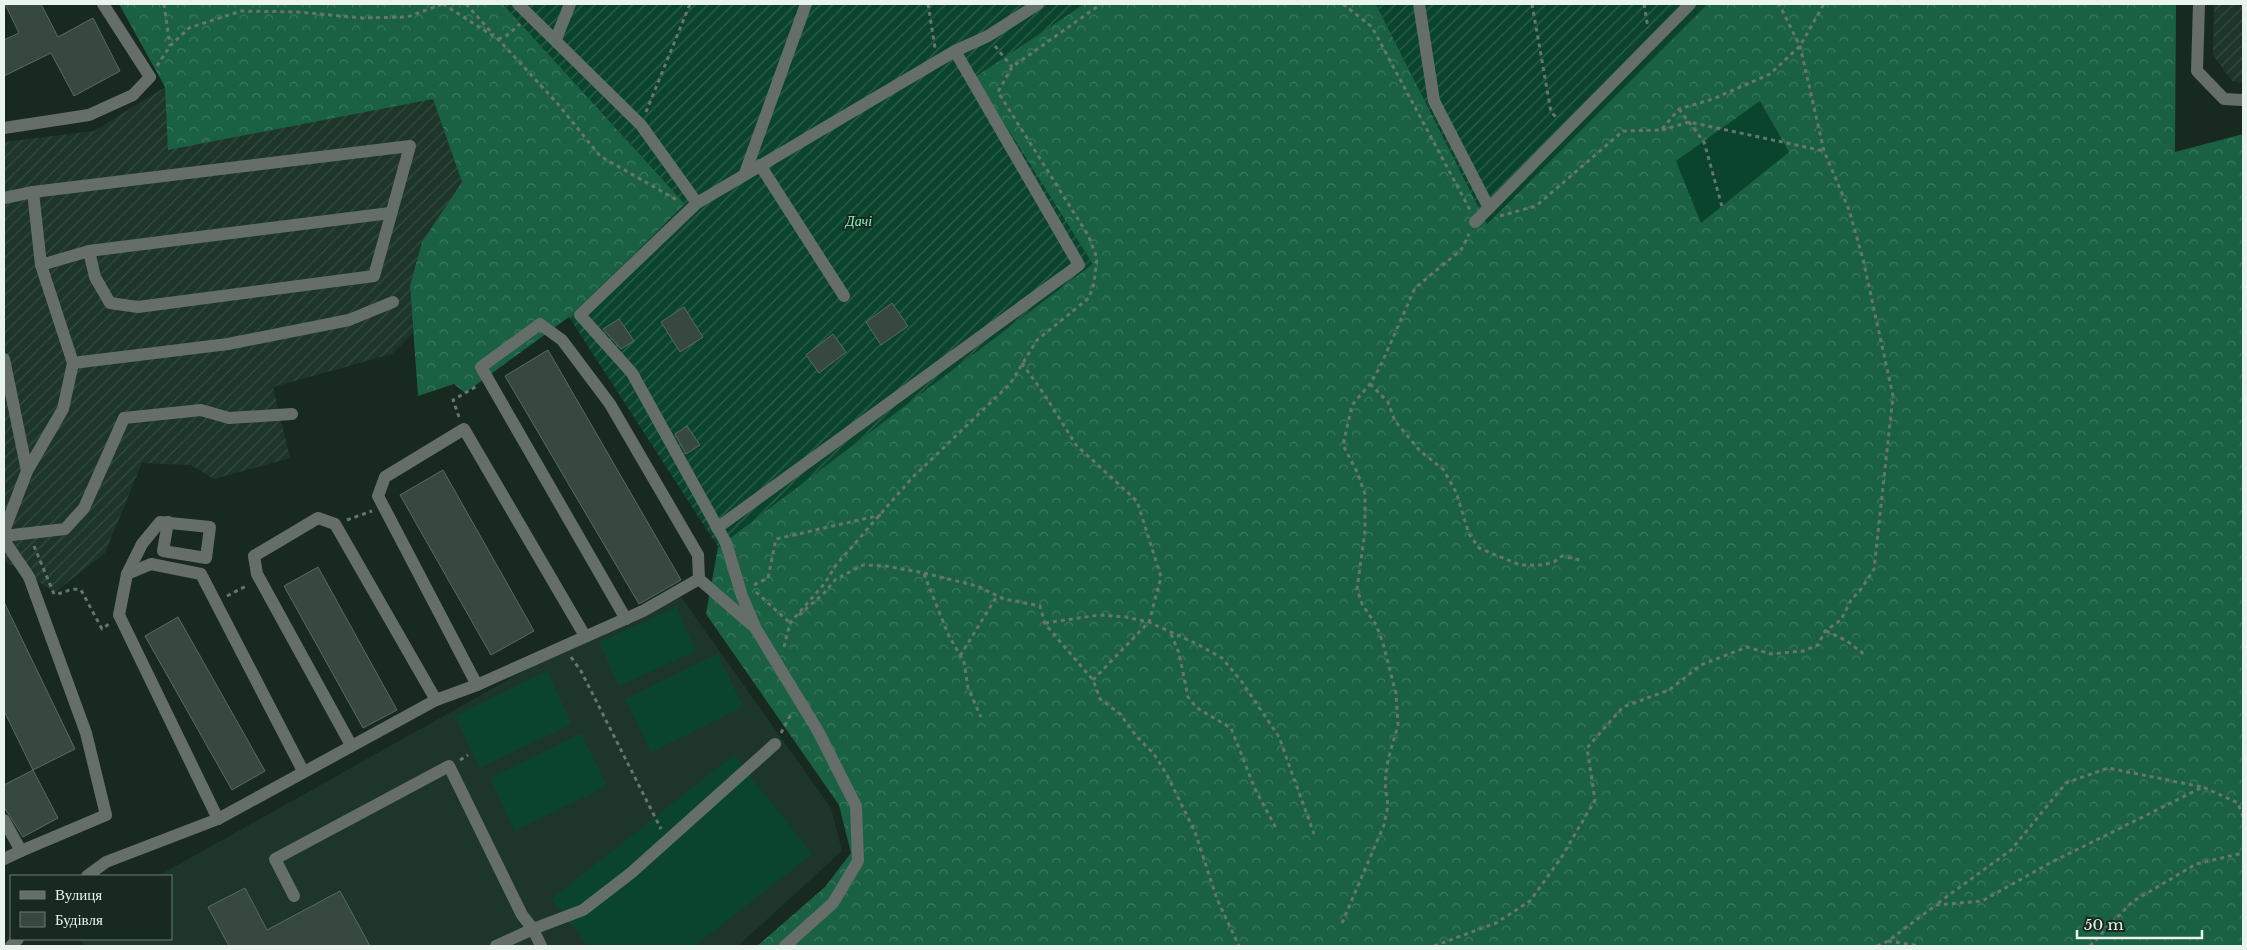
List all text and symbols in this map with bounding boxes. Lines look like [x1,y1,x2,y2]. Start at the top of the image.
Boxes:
park label: Дачі [844,212,872,230]
legend [10,875,172,940]
text: Вулиця [55,885,102,904]
scale bar [2077,908,2202,940]
text: Будівля [55,910,103,929]
text: 50 m [2084,915,2124,934]

